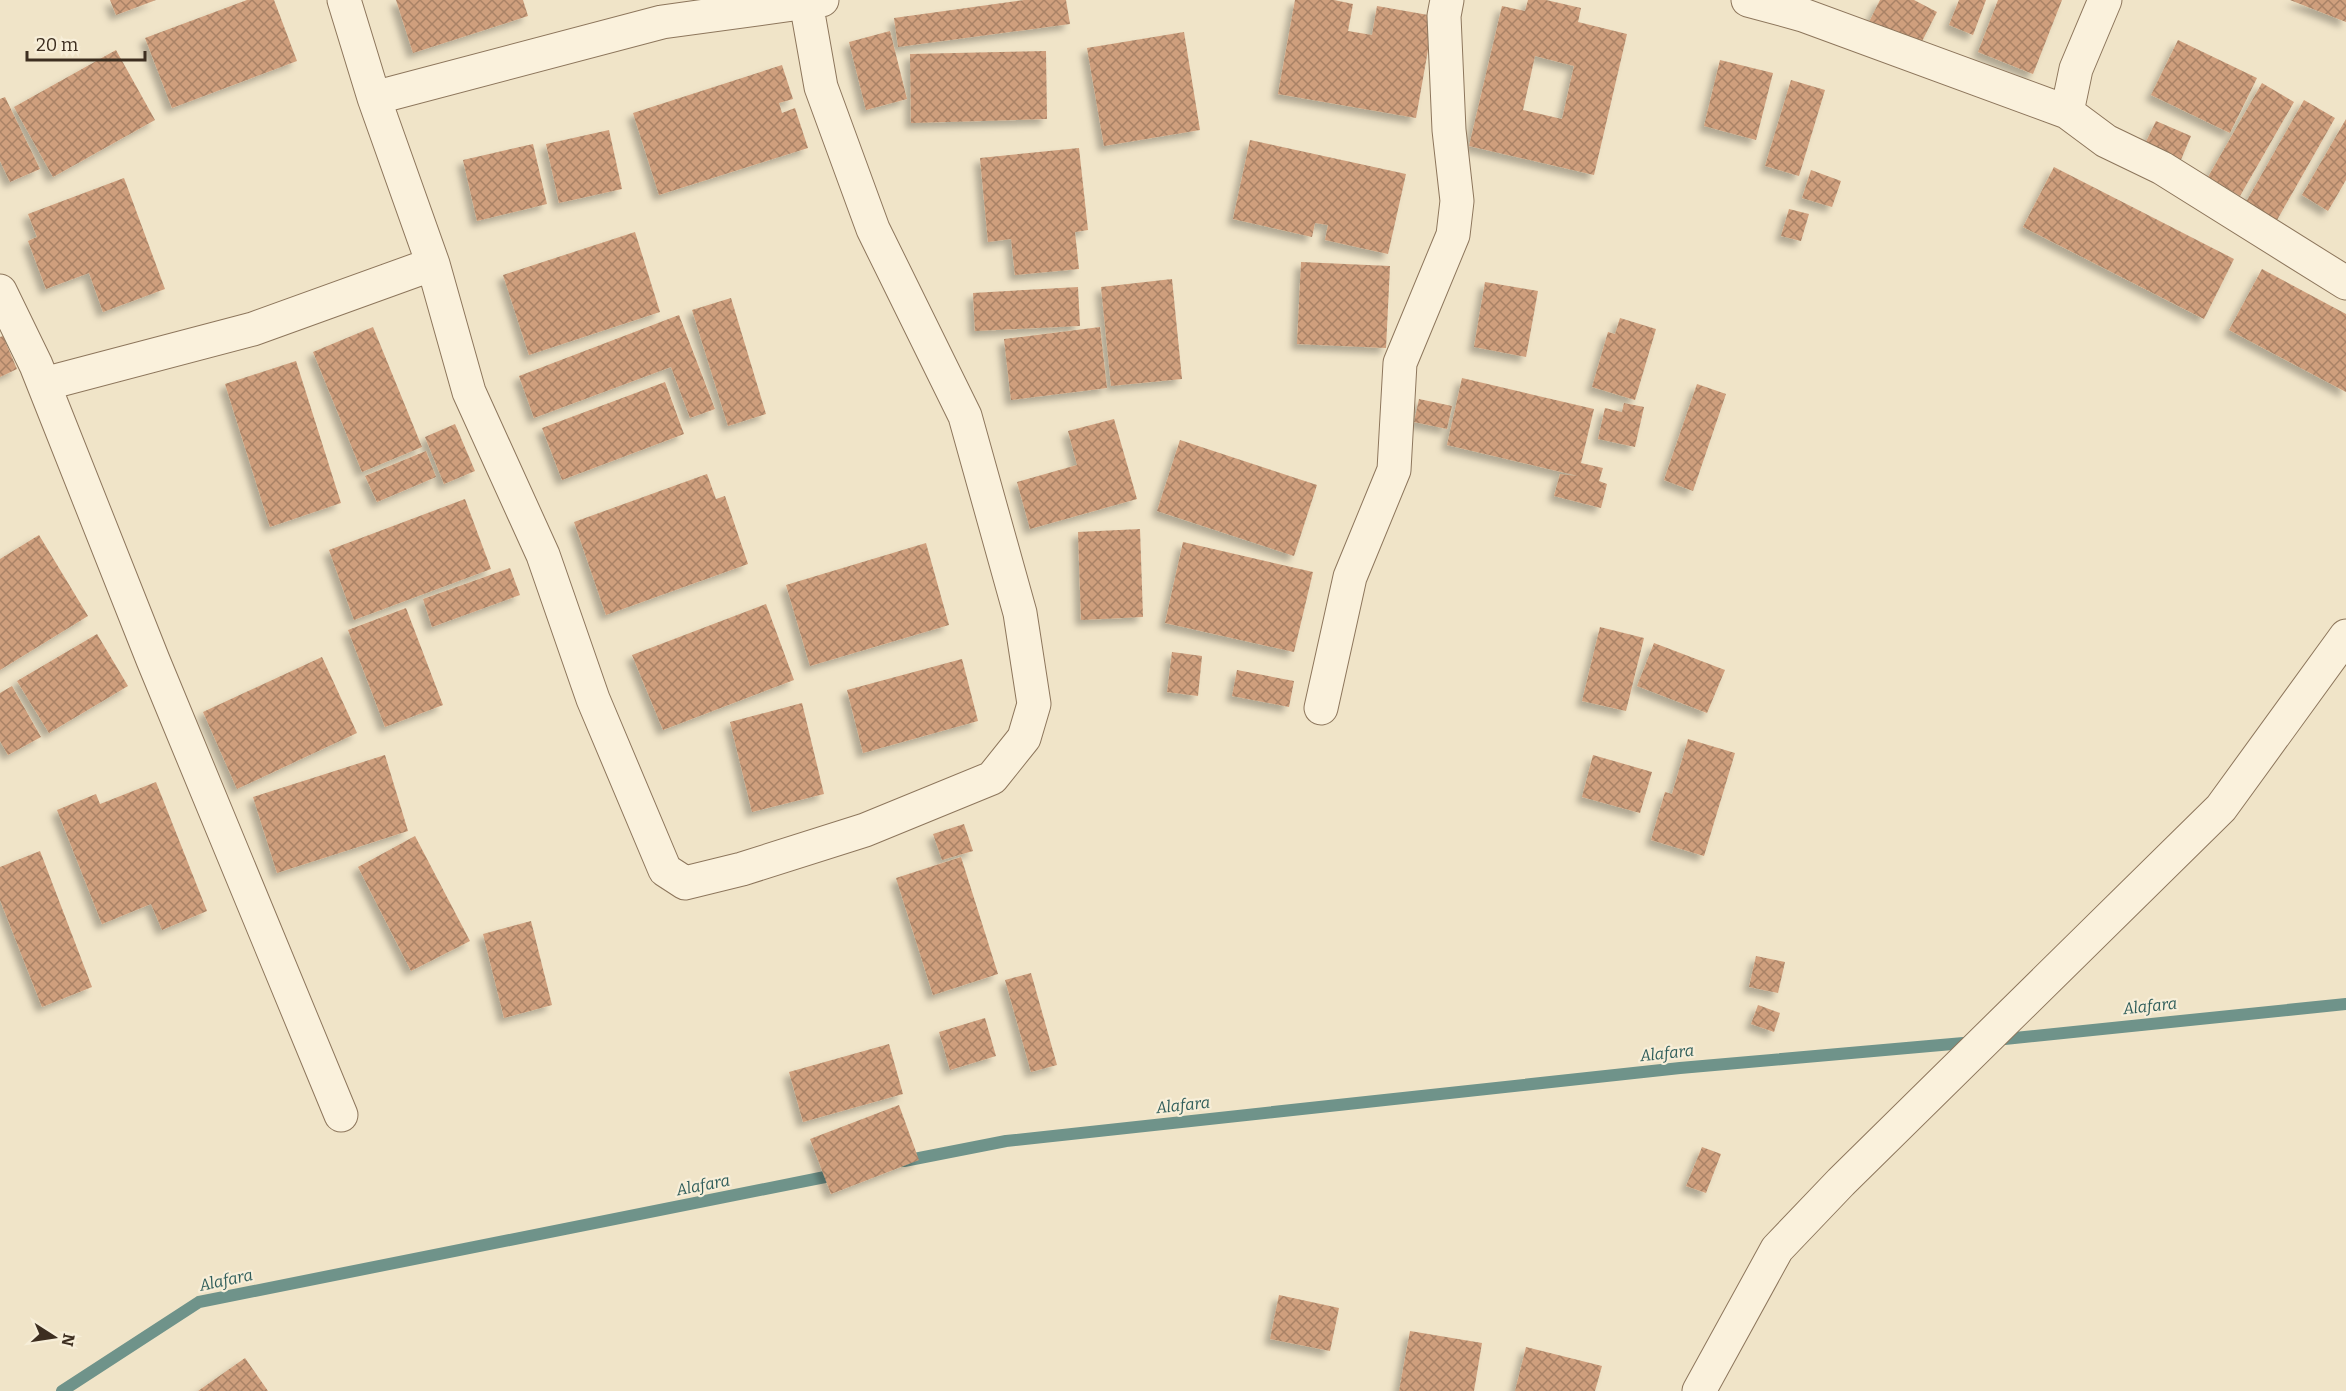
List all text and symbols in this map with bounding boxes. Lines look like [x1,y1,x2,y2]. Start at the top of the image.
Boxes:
scale bar [27,24,146,62]
text: 20 m [36,34,78,56]
water label: Alafara [2121,994,2178,1018]
water label: Alafara [1638,1041,1695,1065]
water label: Alafara [1154,1093,1211,1117]
water label: Alafara [674,1171,731,1200]
water label: Alafara [197,1265,254,1295]
north arrow [24,1307,84,1367]
text: N [58,1332,79,1348]

